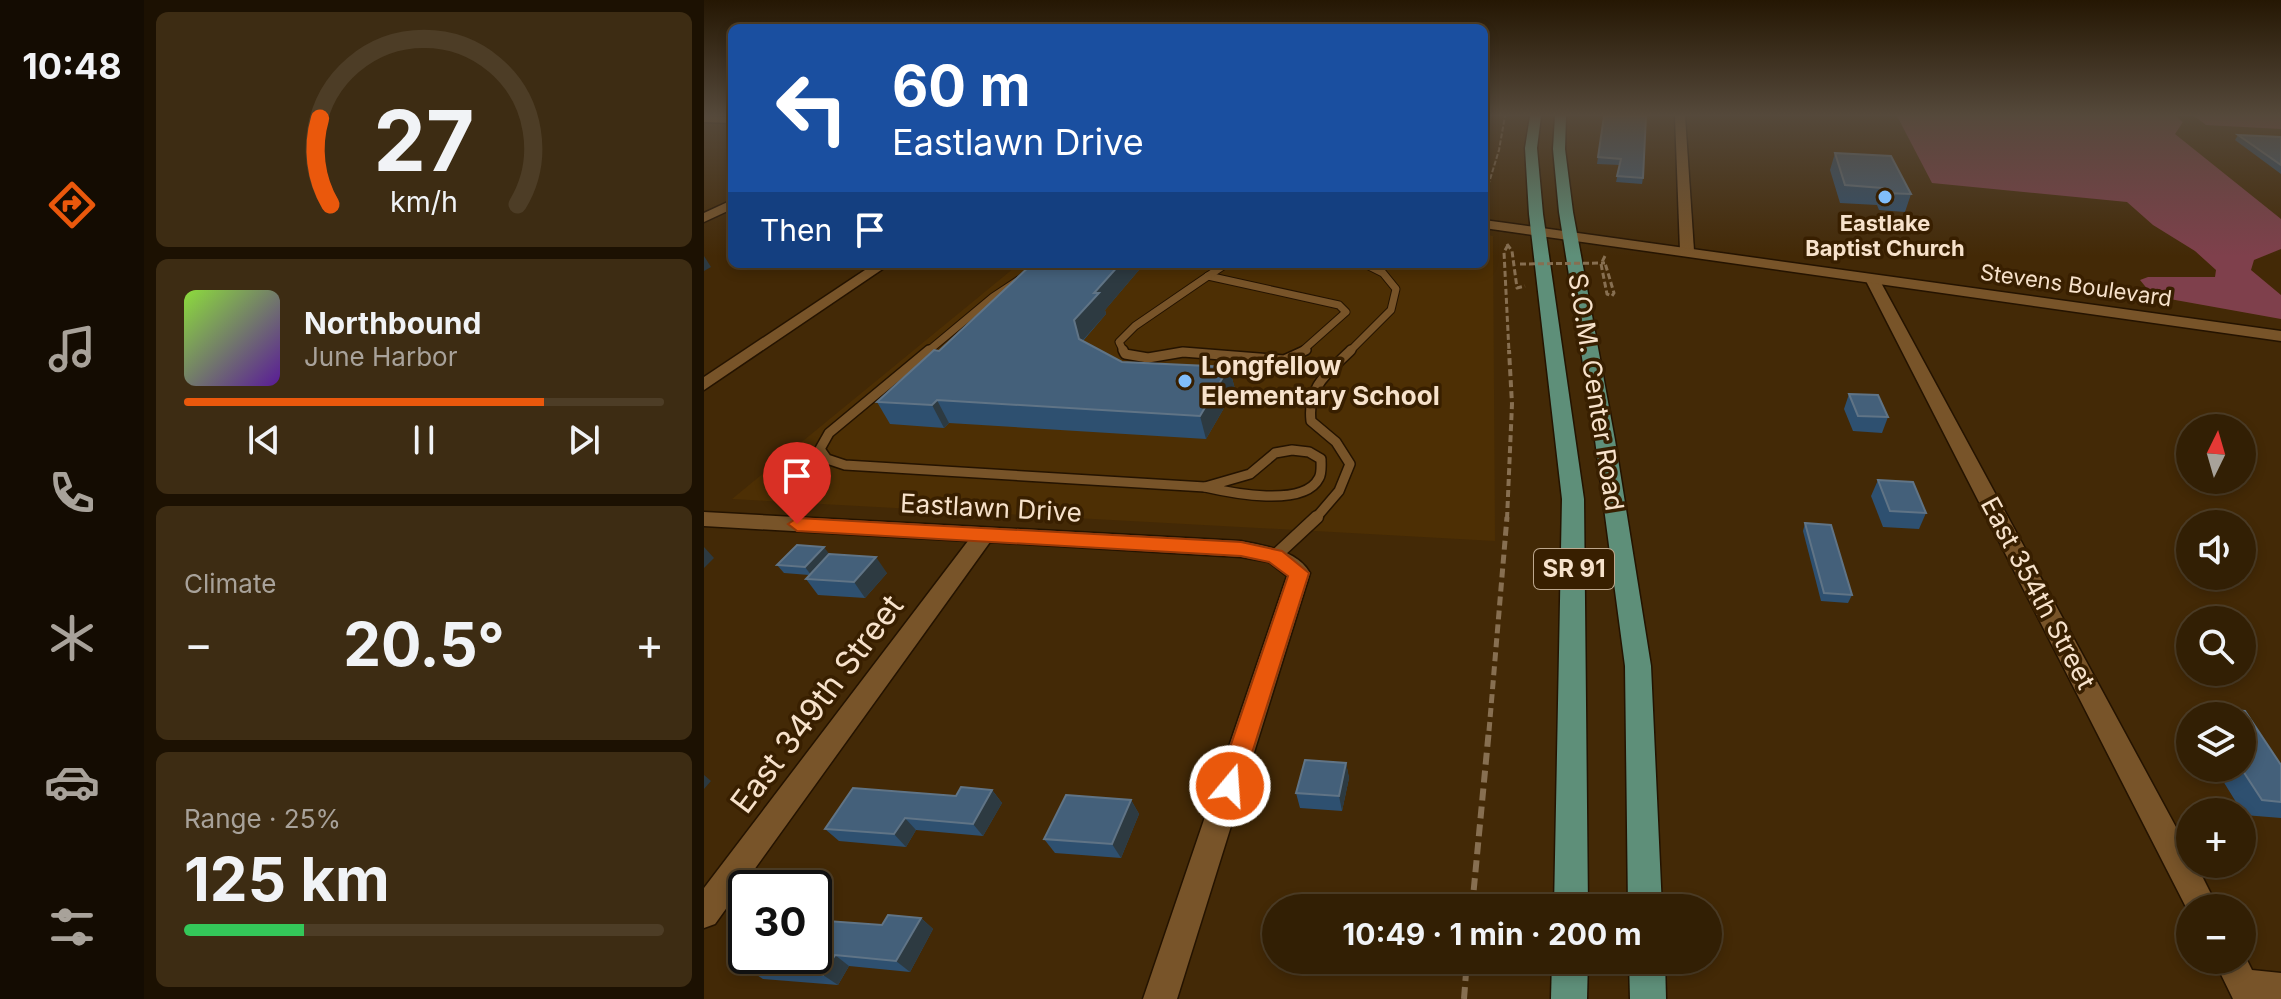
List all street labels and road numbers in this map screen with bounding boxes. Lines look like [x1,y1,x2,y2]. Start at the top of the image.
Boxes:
street label: Stevens Boulevard [1978,259,2174,311]
street label: S.O.M. Center Road [1562,271,1631,513]
street label: Eastlawn Drive [899,487,1083,528]
street label: East 354th Street [1975,491,2102,694]
road number: SR 91 [1534,549,1614,589]
street label: East 349th Street [722,587,911,820]

